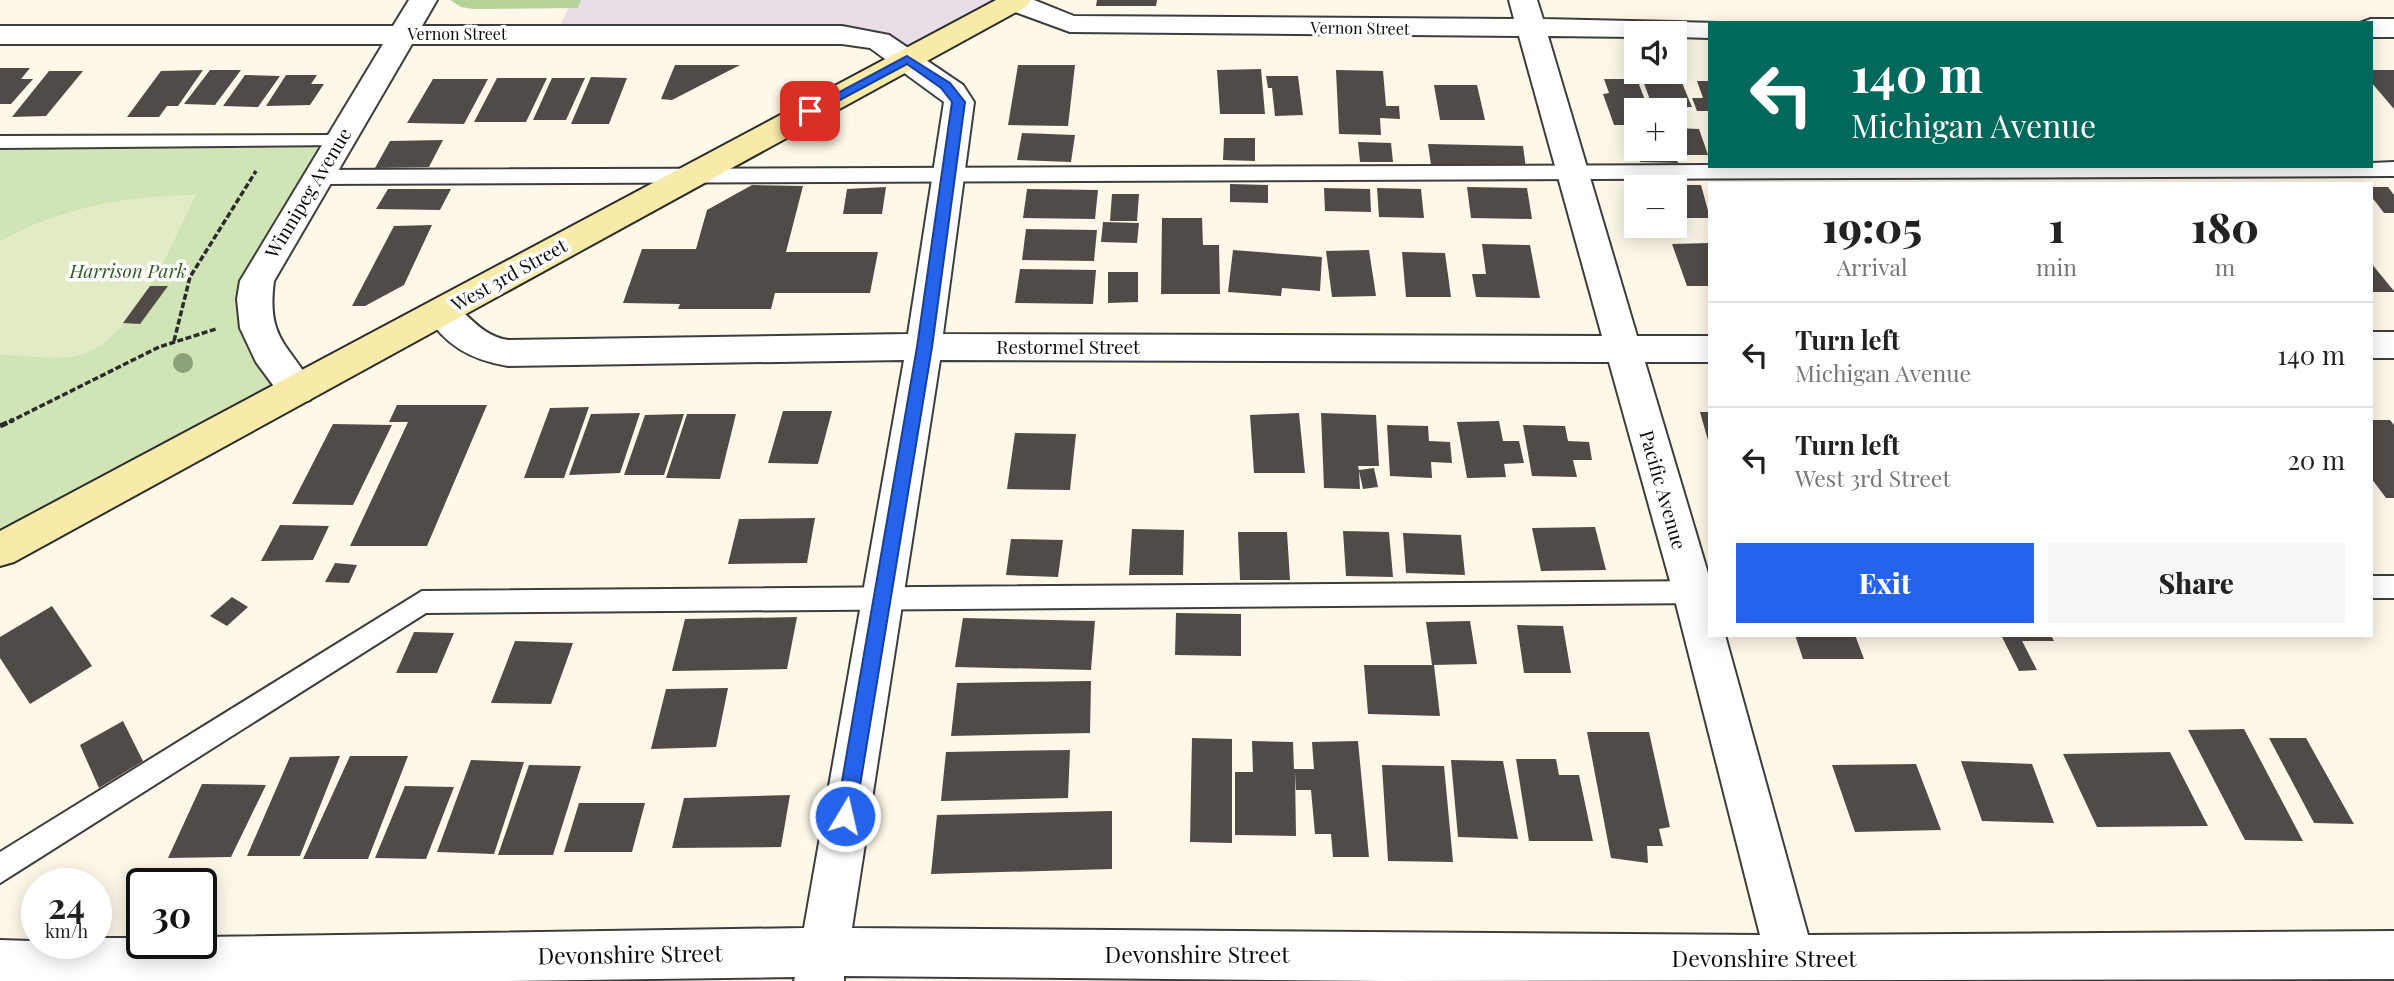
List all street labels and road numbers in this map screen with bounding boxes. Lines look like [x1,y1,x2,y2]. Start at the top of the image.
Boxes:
street label: Vernon Street [1309,16,1410,39]
street label: Vernon Street [406,23,507,44]
street label: Winnipeg Avenue [257,122,356,263]
street label: West 3rd Street [445,231,571,317]
street label: Restormel Street [996,333,1140,359]
street label: Pacific Avenue [1635,427,1693,552]
street label: Devonshire Street [537,936,724,971]
street label: Devonshire Street [1105,938,1290,969]
street label: Devonshire Street [1672,942,1857,973]

